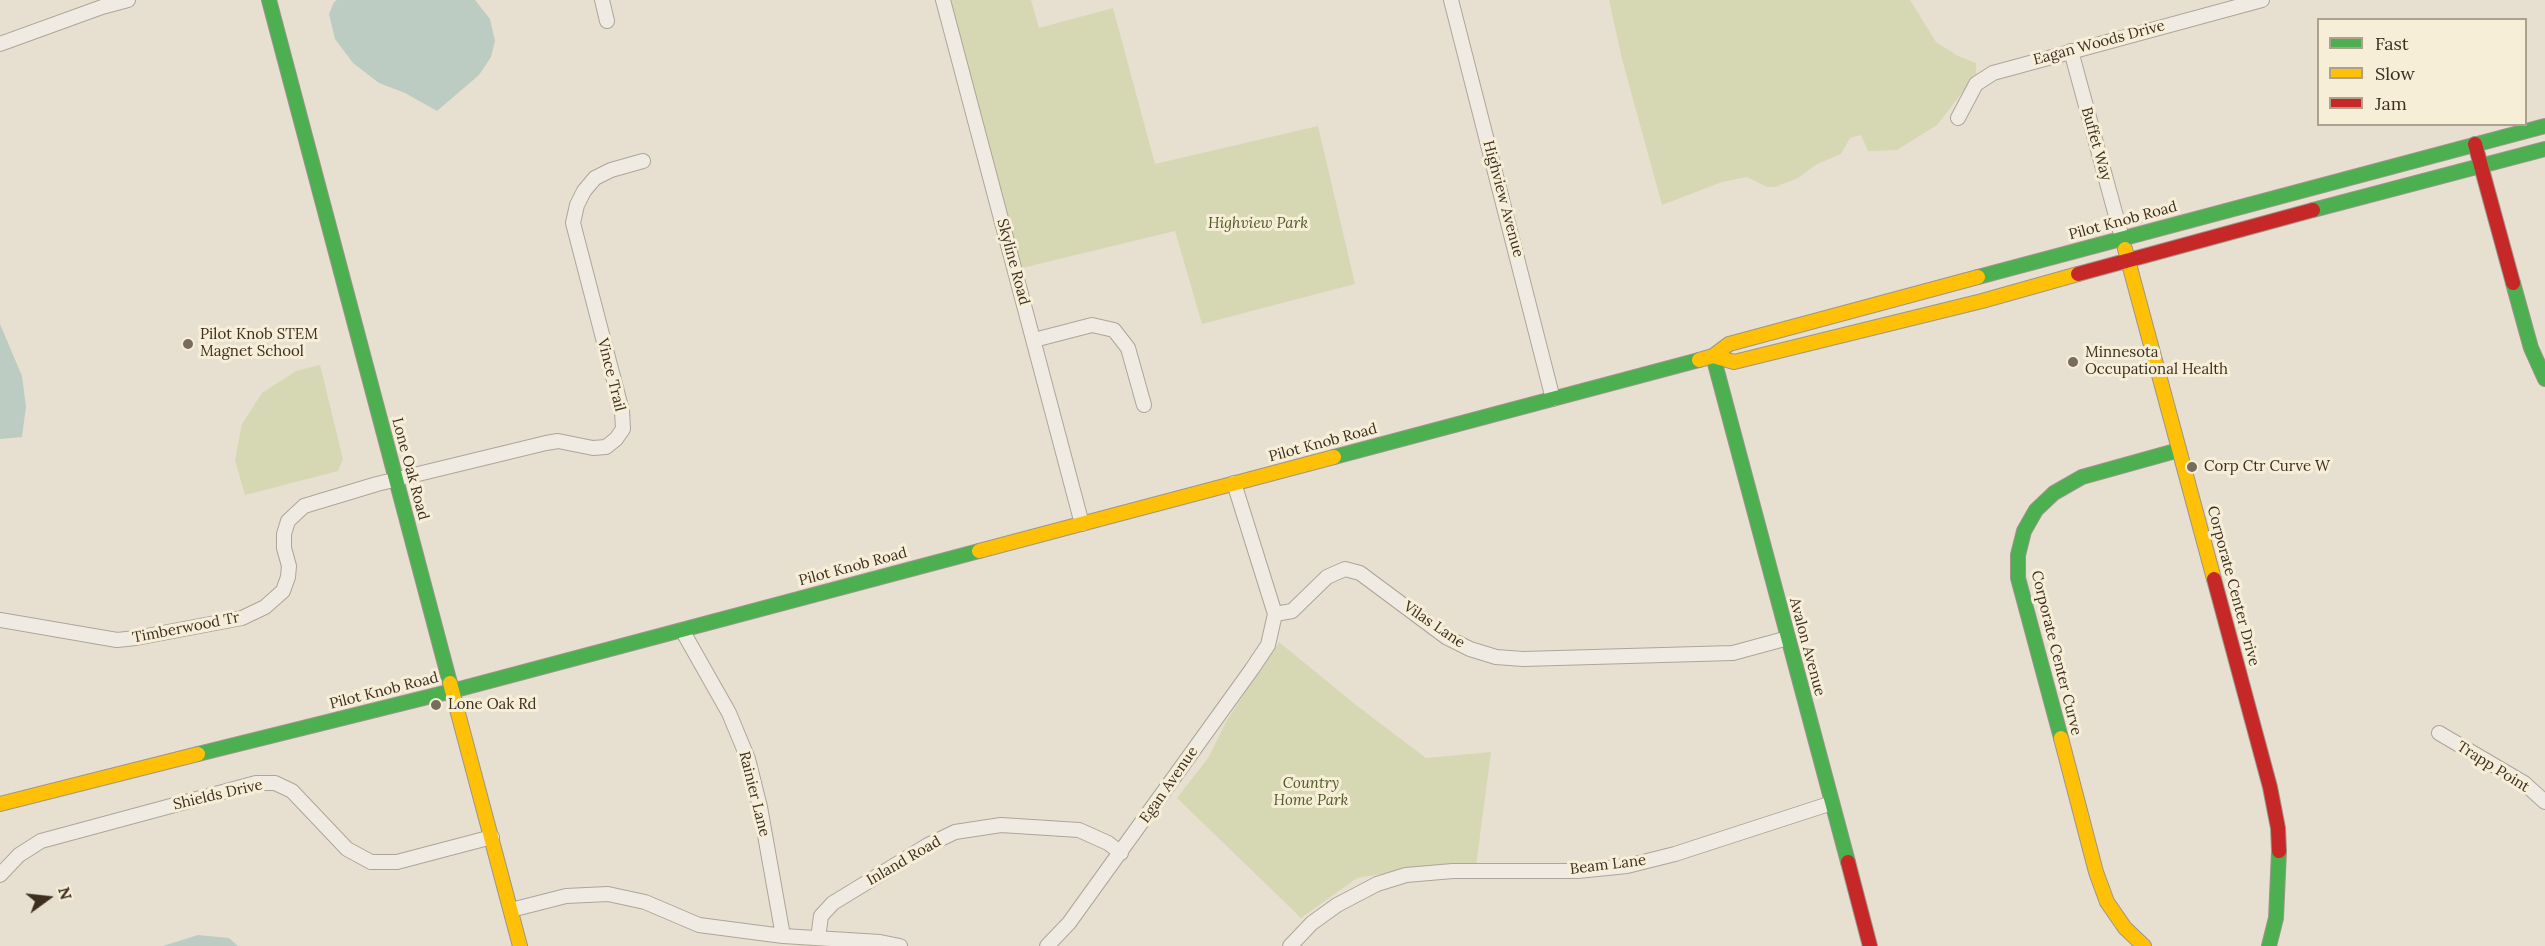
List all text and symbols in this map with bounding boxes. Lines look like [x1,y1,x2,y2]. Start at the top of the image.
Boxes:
street label: Eagan Woods Drive [2031,17,2167,69]
legend [2317,18,2527,126]
text: Fast [2375,32,2409,55]
text: Slow [2375,62,2415,85]
text: Jam [2375,92,2407,115]
street label: Buffet Way [2077,105,2115,183]
street label: Highview Avenue [1479,139,1527,259]
street label: Pilot Knob Road [2067,198,2179,244]
park label: Highview Park [1208,215,1308,233]
street label: Skyline Road [993,217,1033,307]
place label: Pilot Knob STEM Magnet School [200,326,318,361]
marker: Pilot Knob STEM Magnet School [181,337,195,351]
street label: Vince Trail [593,337,629,413]
place label: Minnesota Occupational Health [2085,344,2228,379]
marker: Minnesota Occupational Health [2066,355,2080,369]
street label: Lone Oak Road [388,416,432,522]
street label: Pilot Knob Road [1267,420,1379,466]
place label: Corp Ctr Curve W [2204,458,2330,476]
marker: Corp Ctr Curve W [2185,460,2199,474]
street label: Corporate Center Drive [2203,504,2263,668]
street label: Pilot Knob Road [797,544,909,590]
street label: Corporate Center Curve [2027,569,2085,737]
street label: Avalon Avenue [1785,596,1829,698]
street label: Vilas Lane [1400,598,1468,652]
street label: Timberwood Tr [131,609,241,647]
street label: Pilot Knob Road [328,669,440,713]
place label: Lone Oak Rd [448,696,537,714]
marker: Lone Oak Rd [429,698,443,712]
street label: Trapp Point [2453,738,2533,796]
street label: Egan Avenue [1136,743,1202,827]
street label: Rainier Lane [735,749,773,839]
park label: Country Home Park [1274,775,1348,810]
street label: Shields Drive [172,776,264,814]
street label: Inland Road [864,833,944,889]
street label: Beam Lane [1569,851,1647,879]
north arrow [18,868,78,928]
text: N [54,885,77,902]

